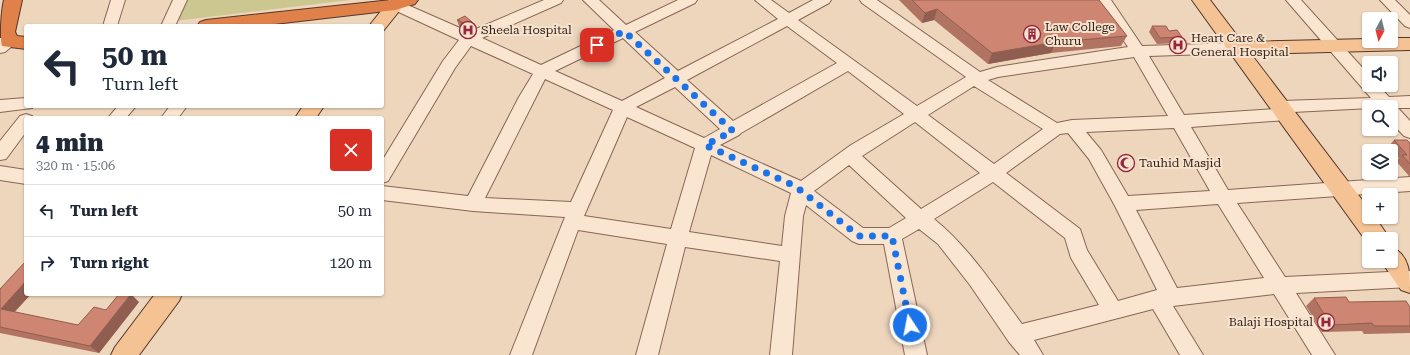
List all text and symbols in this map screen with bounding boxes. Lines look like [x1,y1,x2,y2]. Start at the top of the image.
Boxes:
north arrow [1362,12,1398,48]
map controls [1362,12,1398,268]
hospital icon: Sheela Hospital [458,20,478,40]
place label: Law College Churu [1045,20,1115,48]
place label: Sheela Hospital [481,23,572,37]
building icon: Law College Churu [1022,24,1042,44]
pin [580,28,614,62]
place label: Heart Care & General Hospital [1191,31,1289,59]
icon: arrive [586,34,608,56]
hospital icon: Heart Care & General Hospital [1168,35,1188,55]
text: 50 m [102,39,167,72]
icon: left [36,40,88,92]
button: sound [1362,56,1398,92]
text: Turn left [102,73,178,94]
button: search [1362,100,1398,136]
text: 4 min [36,129,103,157]
button: close [330,129,372,171]
button: layers [1362,144,1398,180]
mosque icon: Tauhid Masjid [1116,153,1136,173]
place label: Tauhid Masjid [1139,156,1221,170]
text: 320 m · 15:06 [36,158,115,173]
button: + [1362,188,1398,224]
icon: left [36,200,58,222]
text: Turn left [70,202,138,220]
text: 50 m [338,202,372,220]
button: − [1362,232,1398,268]
icon: right [36,252,58,274]
text: Turn right [70,254,149,272]
text: 120 m [329,254,372,272]
position arrow [889,304,931,346]
hospital icon: Balaji Hospital [1316,312,1336,332]
place label: Balaji Hospital [1229,315,1313,329]

